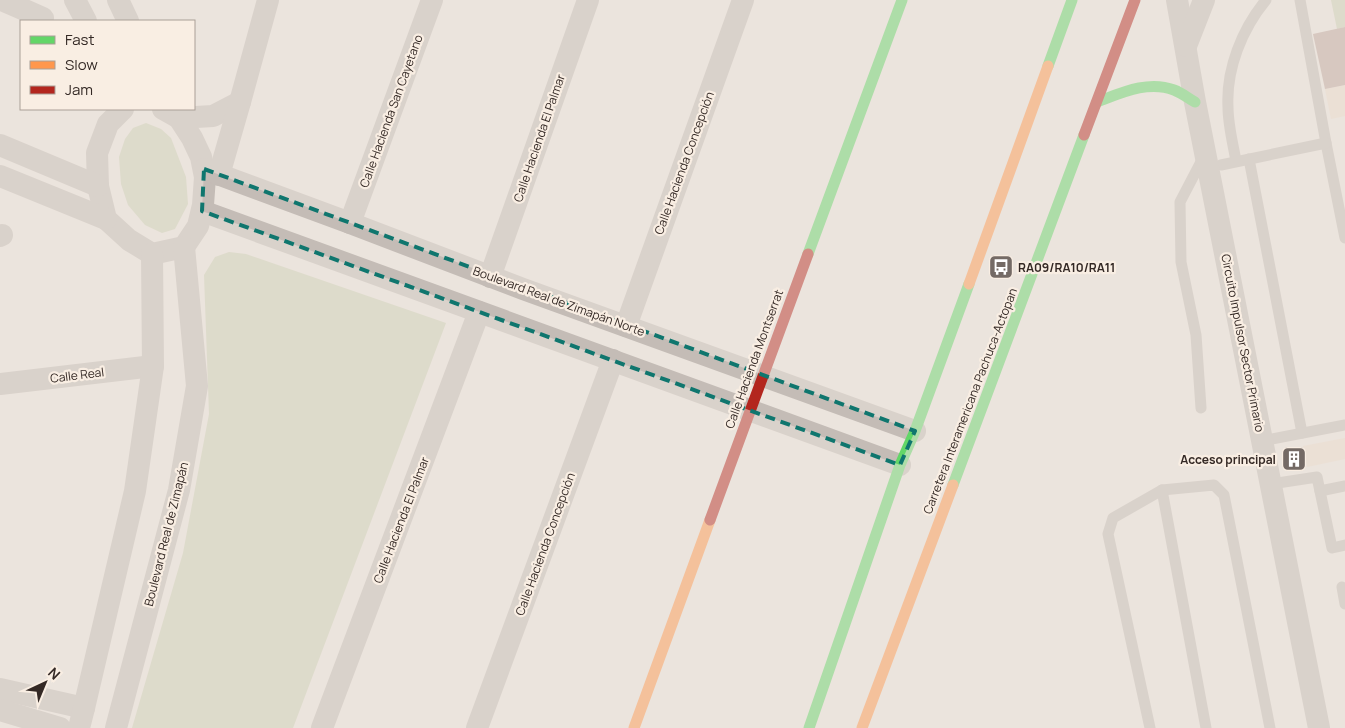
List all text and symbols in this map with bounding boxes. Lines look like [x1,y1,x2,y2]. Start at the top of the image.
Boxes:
legend [20,20,195,110]
text: Fast [65,29,94,50]
street label: Calle Hacienda San Cayetano [355,32,427,190]
text: Slow [65,54,98,75]
street label: Calle Hacienda El Palmar [509,71,569,204]
text: Jam [65,79,93,100]
street label: Calle Hacienda Concepción [650,89,718,237]
street label: Circuito Impulsor Sector Primario [1217,252,1269,434]
bus stop icon: RA09/RA10/RA11 [988,254,1014,280]
place label: RA09/RA10/RA11 [1018,259,1115,276]
street label: Boulevard Real de Zimapán Norte [471,262,647,340]
street label: Carretera Interamericana Pachuca-Actopan [919,285,1021,517]
street label: Calle Hacienda Montserrat [721,287,787,431]
street label: Calle Real [49,363,105,387]
building icon: Acceso principal [1281,446,1307,472]
place label: Acceso principal [1180,451,1276,468]
street label: Calle Hacienda El Palmar [369,454,433,586]
street label: Boulevard Real de Zimapán [140,460,192,608]
street label: Calle Hacienda Concepción [511,470,579,618]
north arrow [20,658,70,708]
text: N [44,663,65,684]

